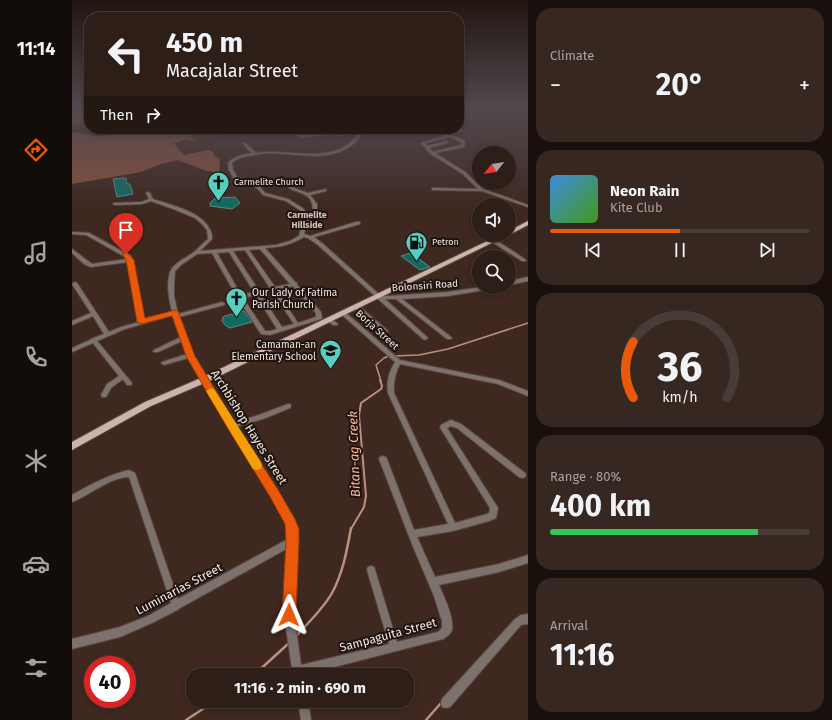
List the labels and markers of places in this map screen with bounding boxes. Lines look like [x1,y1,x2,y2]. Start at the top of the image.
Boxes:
church icon: Carmelite Church [206,169,232,202]
place label: Carmelite Church [234,177,304,187]
pin [109,213,143,254]
fuel station icon: Petron [403,229,429,262]
place label: Petron [432,237,459,247]
church icon: Our Lady of Fatima Parish Church [224,286,250,319]
place label: Our Lady of Fatima Parish Church [252,287,337,311]
school or university icon: Camaman-an Elementary School [318,338,344,371]
place label: Camaman-an Elementary School [231,339,316,363]

